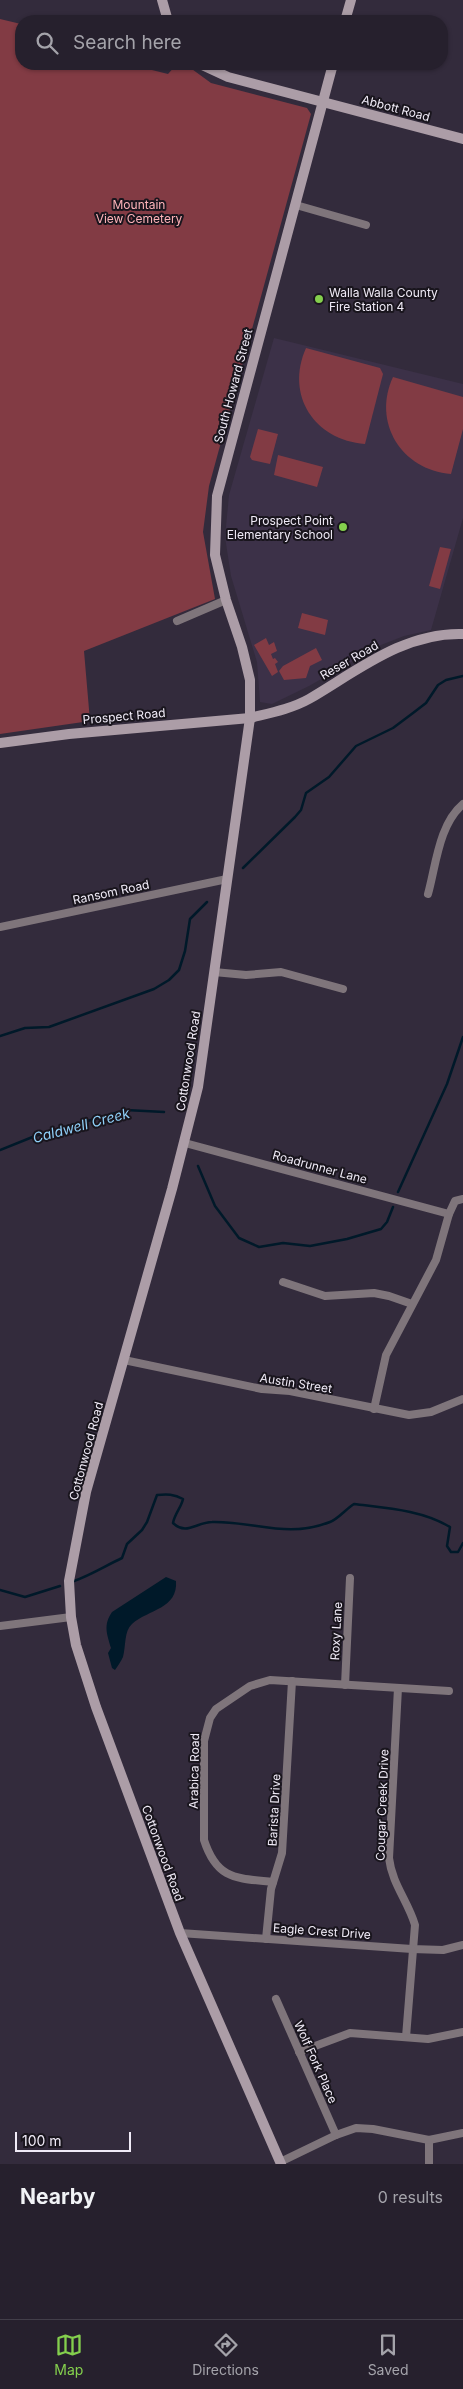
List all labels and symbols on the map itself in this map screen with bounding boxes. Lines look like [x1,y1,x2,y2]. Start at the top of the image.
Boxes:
street label: Abbott Road [360,92,432,124]
park label: Mountain View Cemetery [96,197,183,226]
place label: Walla Walla County Fire Station 4 [329,285,438,314]
marker: Walla Walla County Fire Station 4 [313,293,325,305]
street label: South Howard Street [211,327,256,445]
place label: Prospect Point Elementary School [227,513,333,542]
marker: Prospect Point Elementary School [337,521,349,533]
street label: Reser Road [317,637,381,683]
street label: Prospect Road [82,705,166,727]
street label: Ransom Road [71,877,151,907]
street label: Cottonwood Road [173,1010,203,1112]
water label: Caldwell Creek [31,1104,132,1146]
street label: Roadrunner Lane [271,1147,369,1187]
street label: Austin Street [259,1370,333,1396]
street label: Cottonwood Road [66,1400,106,1502]
street label: Roxy Lane [327,1601,345,1661]
street label: Arabica Road [186,1733,202,1809]
street label: Cougar Creek Drive [373,1749,391,1861]
street label: Barista Drive [265,1773,283,1847]
street label: Cottonwood Road [139,1803,187,1903]
street label: Eagle Crest Drive [273,1920,371,1942]
street label: Wolf Fork Place [291,2018,341,2106]
scale bar [15,2129,131,2152]

